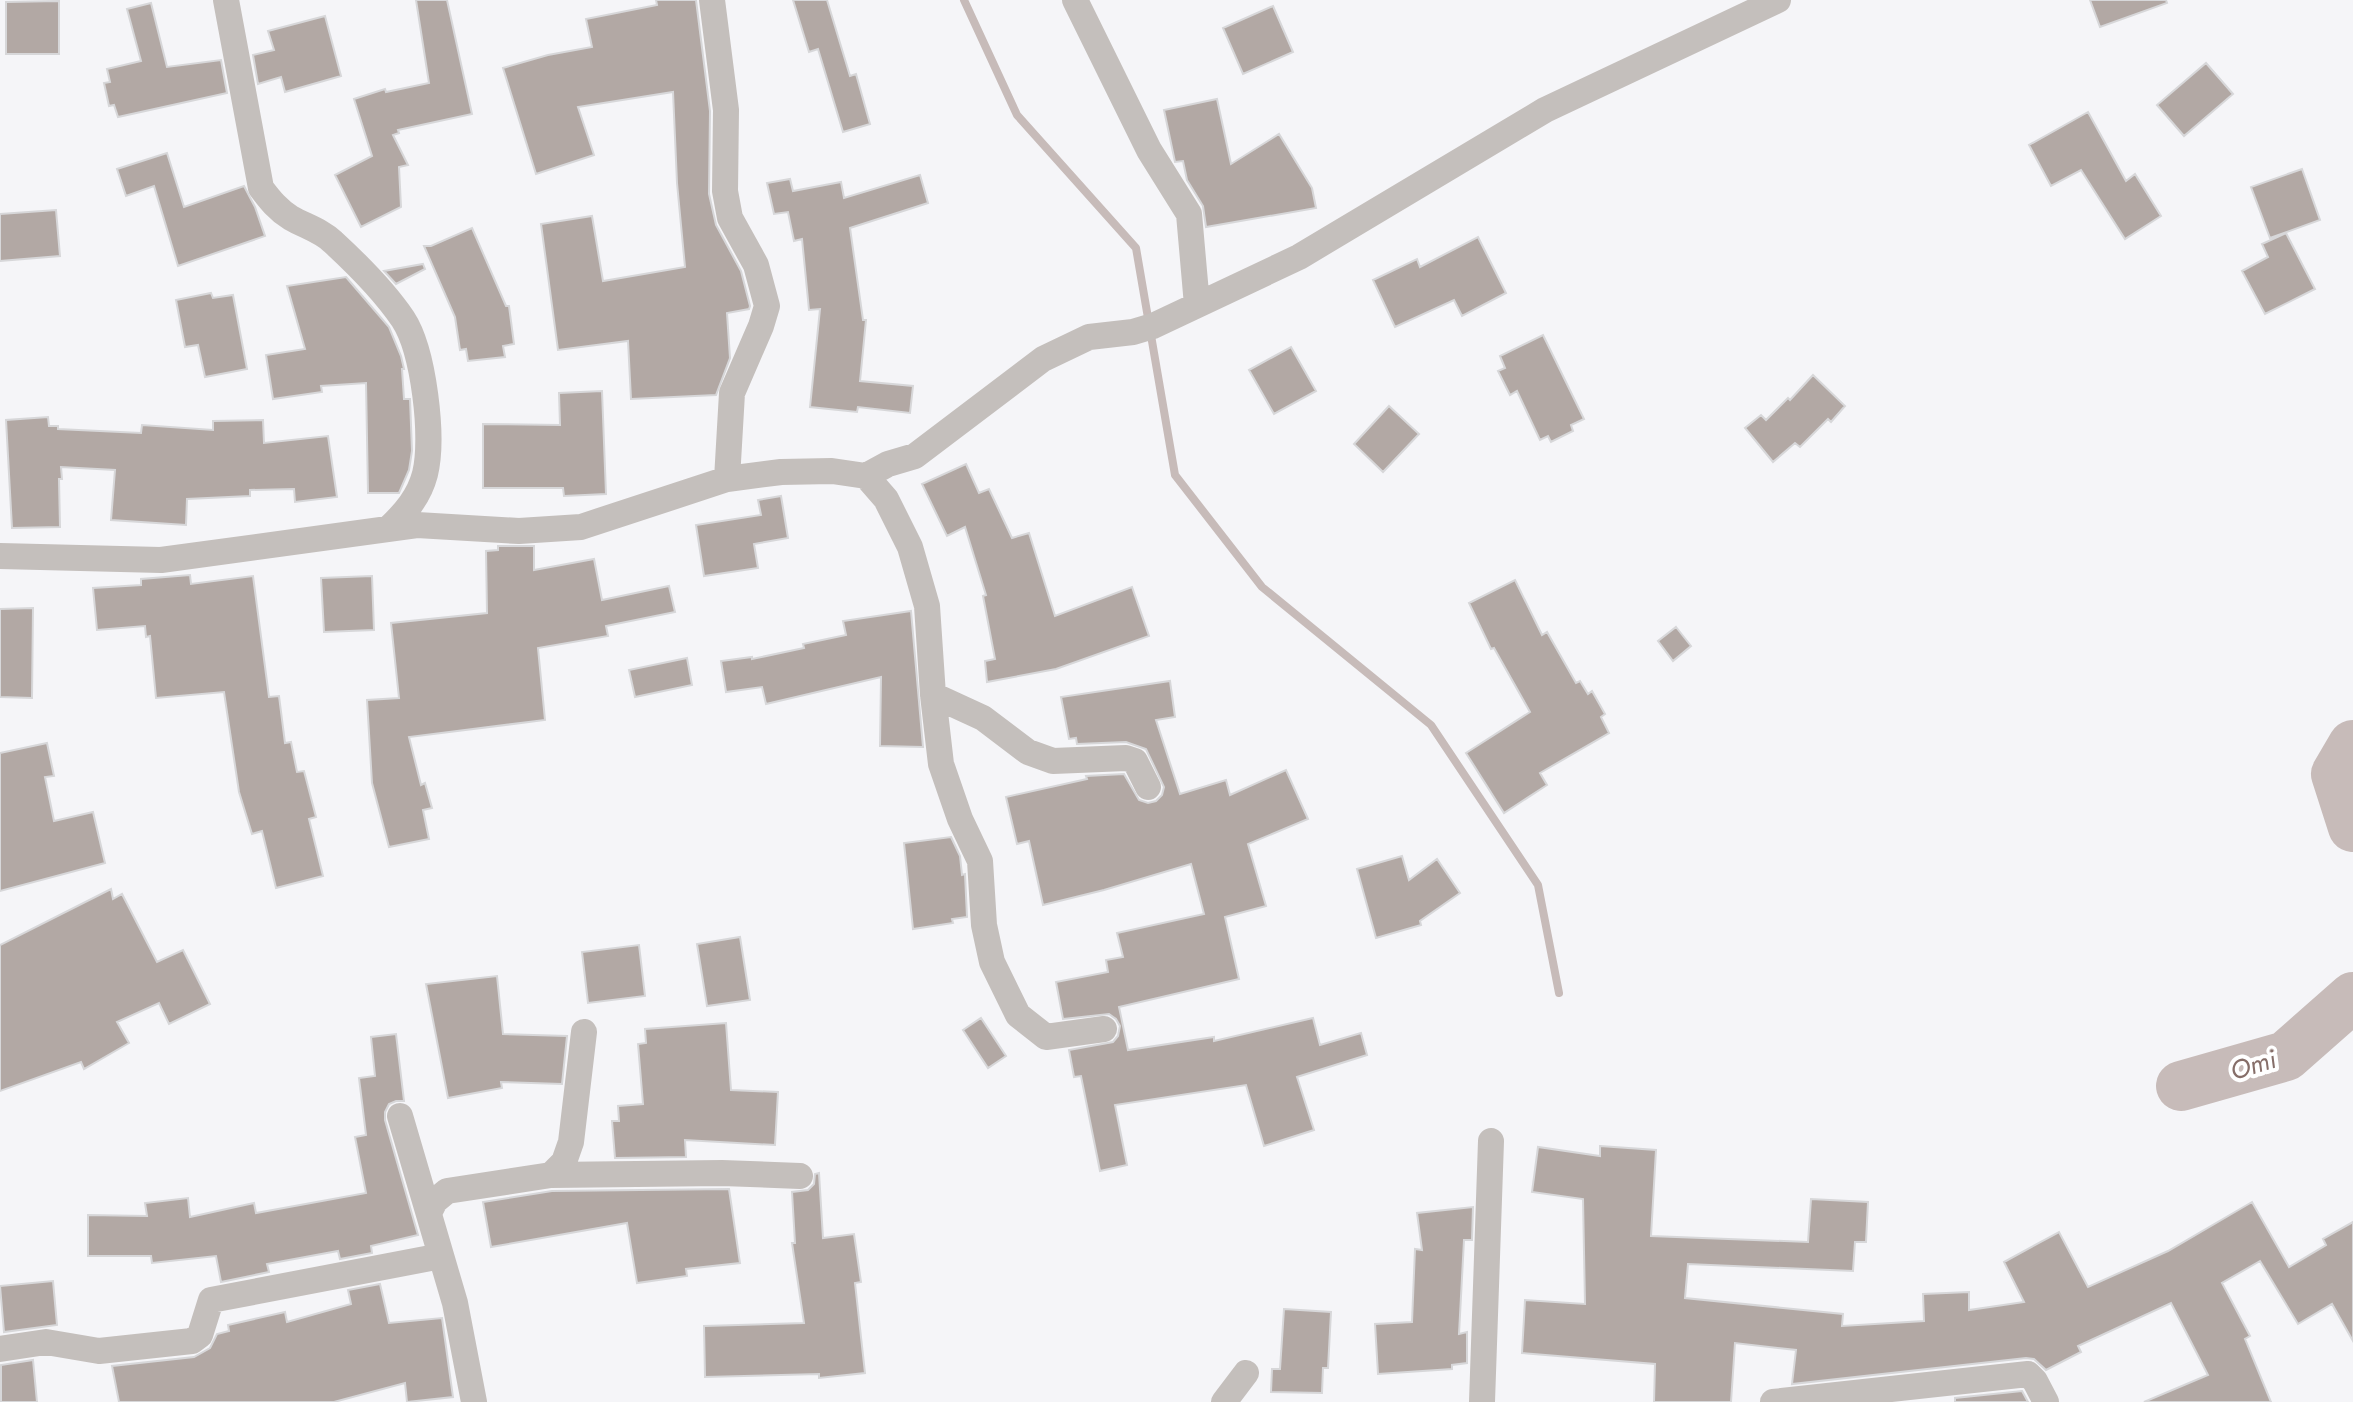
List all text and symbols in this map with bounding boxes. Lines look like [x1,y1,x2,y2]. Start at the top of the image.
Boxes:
water label: Omi [2225,1040,2281,1090]

